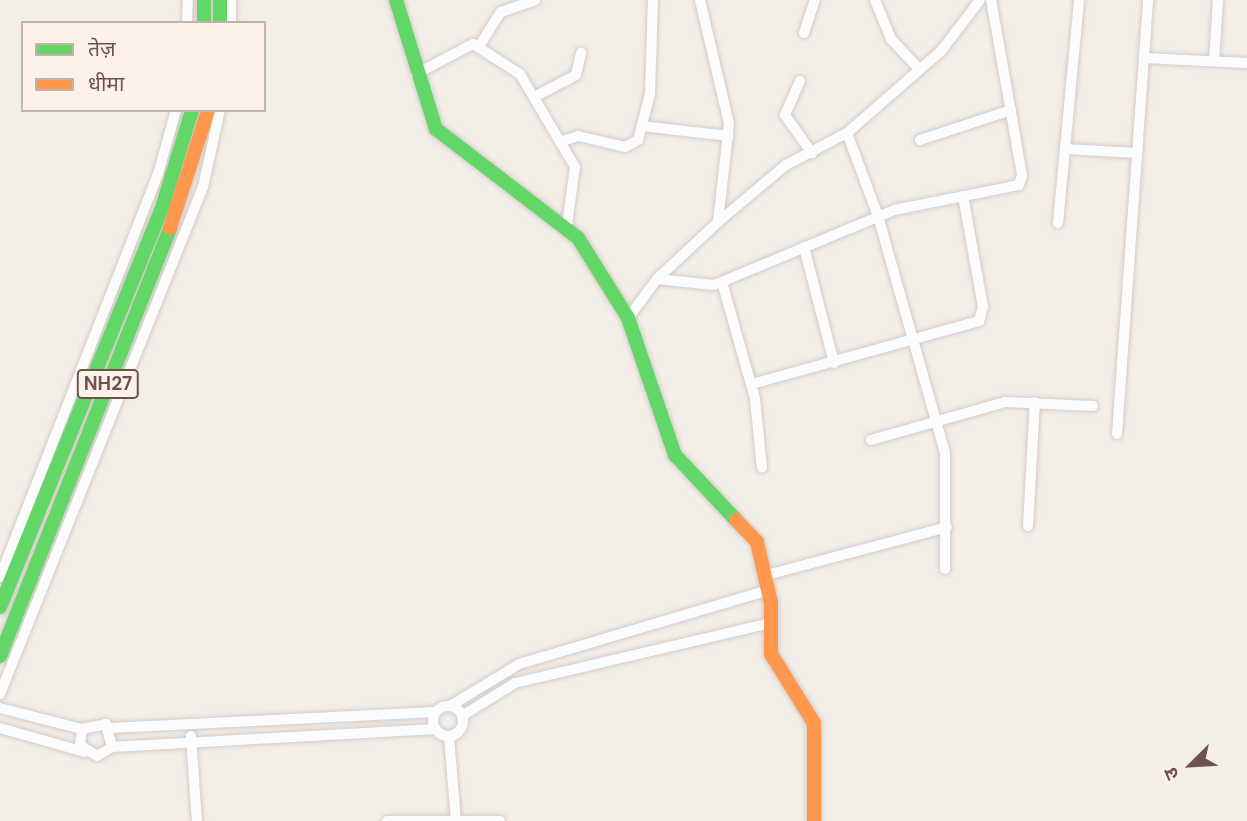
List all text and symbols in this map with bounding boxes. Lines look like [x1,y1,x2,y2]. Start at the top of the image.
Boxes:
legend [21,21,266,112]
text: तेज़ [88,35,116,63]
text: धीमा [88,70,124,98]
road number: NH27 [76,368,140,400]
north arrow [1156,730,1226,800]
text: उ [1158,764,1185,784]

